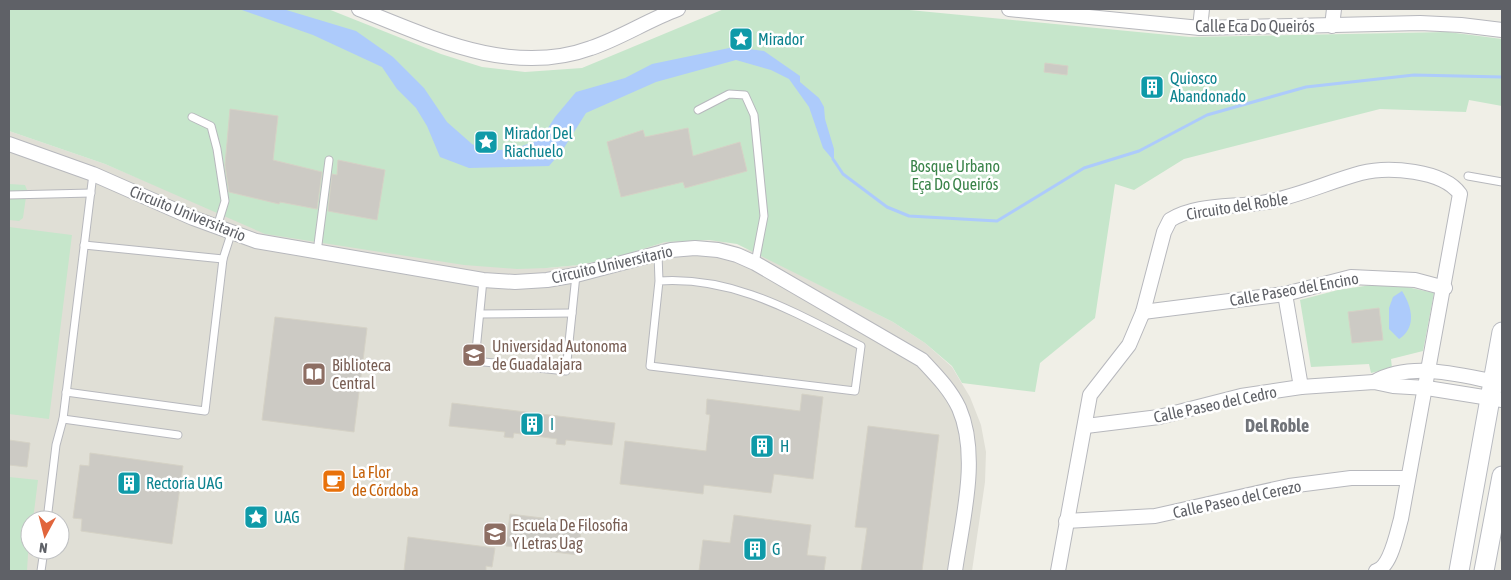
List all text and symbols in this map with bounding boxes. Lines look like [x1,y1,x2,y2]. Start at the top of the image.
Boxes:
street label: Calle Eca Do Queirós [1195,17,1315,35]
place icon: Mirador [728,26,754,52]
place label: Mirador [758,30,804,48]
place label: Quiosco Abandonado [1170,69,1246,105]
building icon: Quiosco Abandonado [1139,74,1165,100]
place label: Mirador Del Riachuelo [504,124,573,160]
place icon: Mirador Del Riachuelo [473,129,499,155]
park label: Bosque Urbano Eça Do Queirós [910,157,1000,194]
street label: Circuito Universitario [127,181,249,245]
street label: Circuito del Roble [1185,189,1289,223]
street label: Circuito Universitario [550,241,674,287]
street label: Calle Paseo del Encino [1228,269,1360,309]
place label: Universidad Autonoma de Guadalajara [492,337,627,374]
school or university icon: Universidad Autonoma de Guadalajara [461,342,487,368]
place label: Biblioteca Central [332,356,391,392]
library icon: Biblioteca Central [301,361,327,387]
street label: Calle Paseo del Cedro [1152,382,1278,426]
building icon: I [519,411,545,437]
place label: I [550,415,554,433]
district label: Del Roble [1245,415,1309,436]
building icon: H [749,433,775,459]
place label: H [780,437,789,455]
place label: La Flor de Córdoba [352,463,419,499]
cafe icon: La Flor de Córdoba [321,468,347,494]
building icon: Rectoría UAG [116,470,142,496]
place label: Rectoría UAG [146,474,223,492]
street label: Calle Paseo del Cerezo [1171,477,1303,521]
place icon: UAG [243,504,269,530]
place label: UAG [274,508,300,526]
north arrow [20,510,70,560]
place label: Escuela De Filosofia Y Letras Uag [512,516,628,553]
school or university icon: Escuela De Filosofia Y Letras Uag [482,521,508,547]
building icon: G [742,536,768,562]
text: N [38,539,48,556]
place label: G [772,540,780,558]

